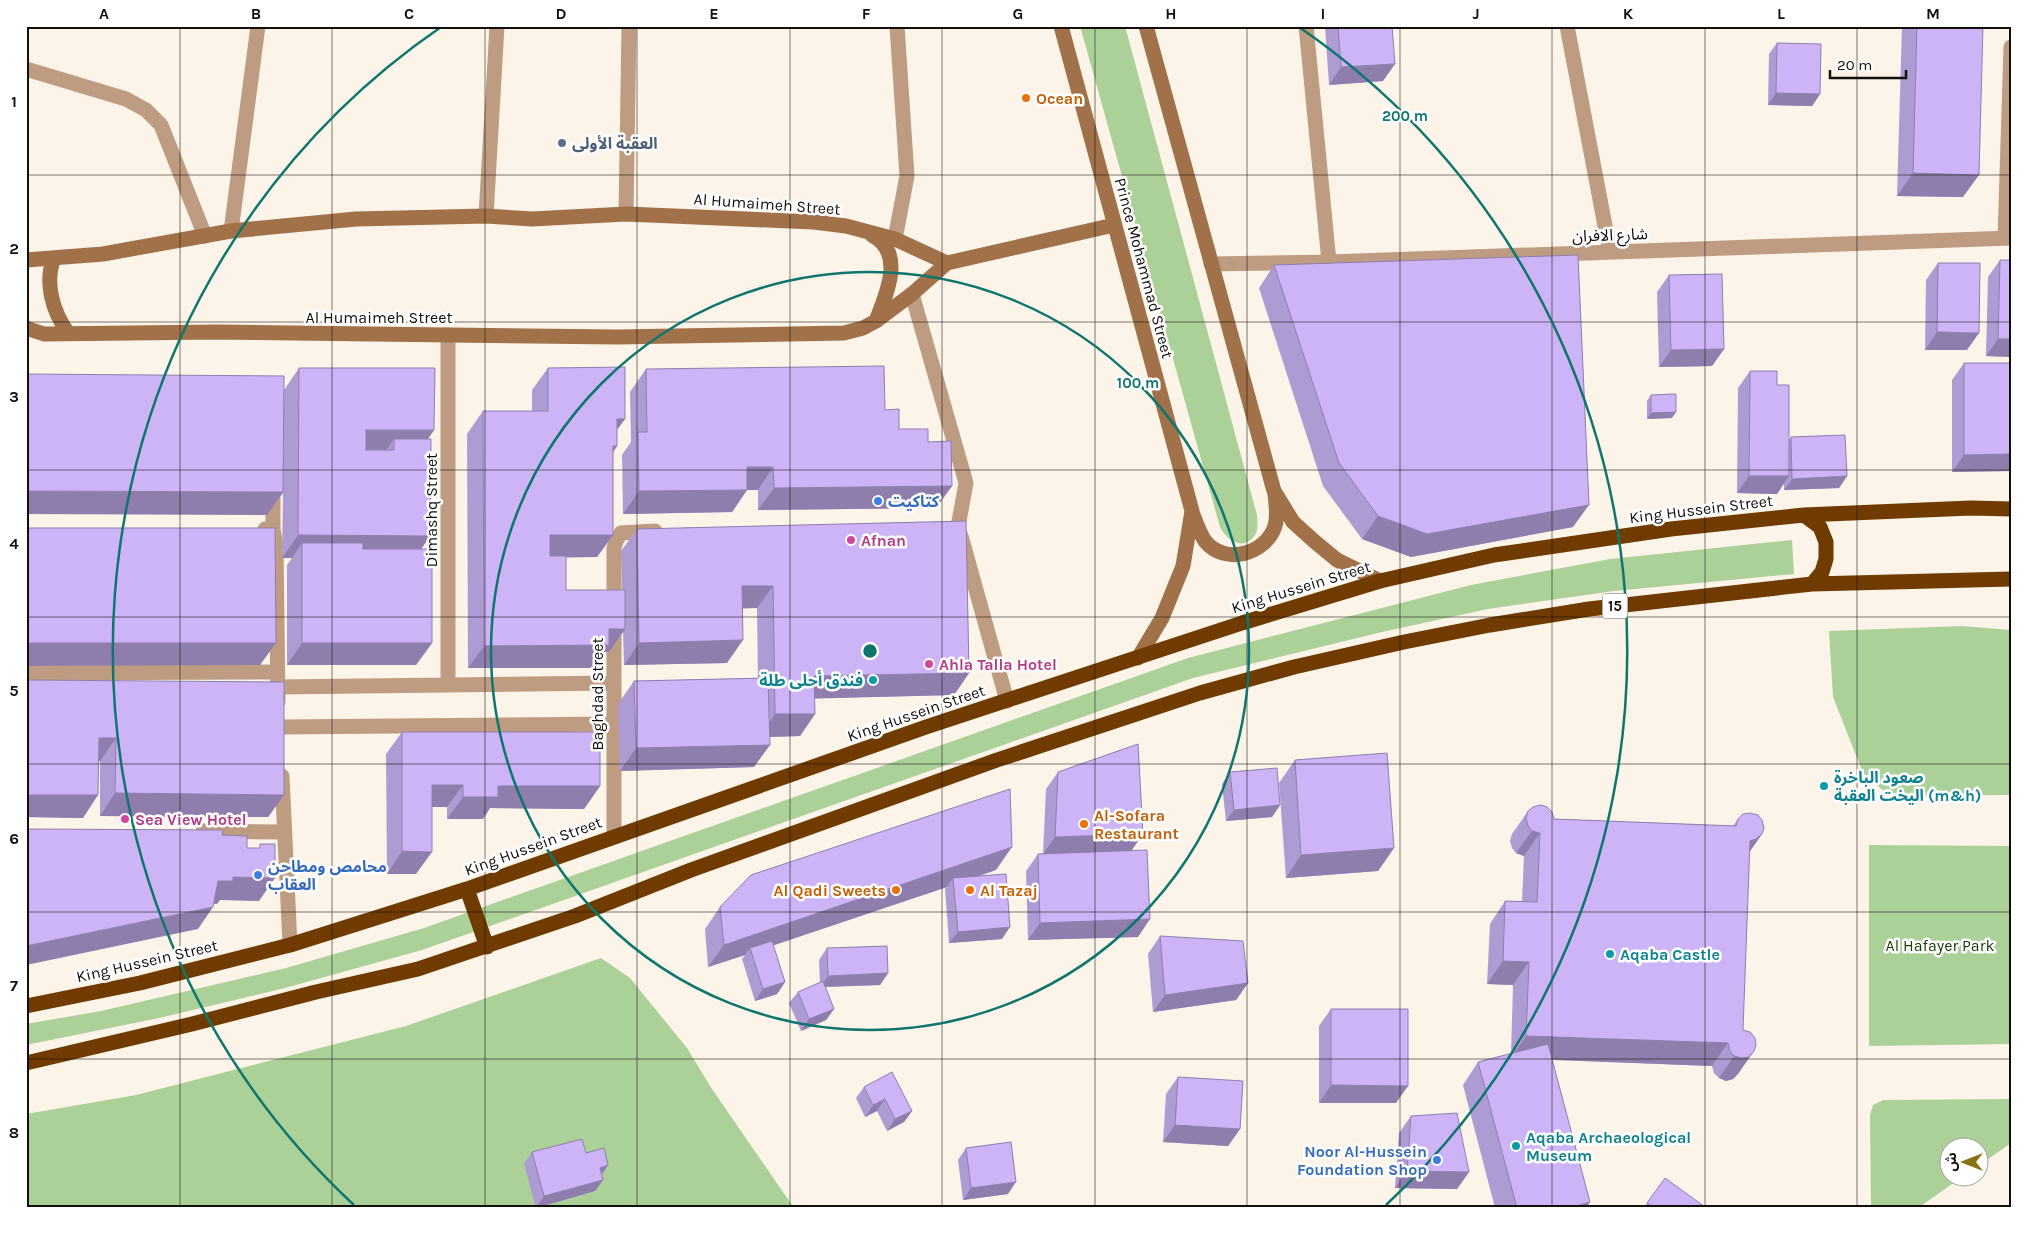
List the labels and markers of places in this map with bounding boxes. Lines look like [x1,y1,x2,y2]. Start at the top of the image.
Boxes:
place label: Ocean [1036,89,1083,108]
marker: Ocean [1020,92,1032,104]
place label: العقبة الأولى [572,134,658,153]
marker: العقبة الأولى [556,137,568,149]
place label: كتاكيت [888,492,940,511]
marker: كتاكيت [872,495,884,507]
place label: Afnan [861,531,906,550]
marker: Afnan [845,534,857,546]
centre of rings [861,642,879,660]
place label: Ahla Talla Hotel [939,655,1057,674]
marker: Ahla Talla Hotel [923,658,935,670]
place label: فندق أحلى طلة [759,670,863,690]
marker: فندق أحلى طلة [867,674,879,686]
place label: صعود الباخرة اليخت العقبة (m&h) [1834,768,1981,805]
marker: صعود الباخرة اليخت العقبة (m&h) [1818,780,1830,792]
place label: Al-Sofara Restaurant [1094,806,1179,843]
place label: Sea View Hotel [135,810,247,829]
marker: Sea View Hotel [119,813,131,825]
marker: Al-Sofara Restaurant [1078,818,1090,830]
place label: محامص ومطاحن العقاب [268,857,387,894]
marker: محامص ومطاحن العقاب [252,869,264,881]
place label: Al Qadi Sweets [774,881,886,900]
place label: Al Tazaj [980,881,1038,900]
marker: Al Qadi Sweets [890,884,902,896]
marker: Al Tazaj [964,884,976,896]
place label: Aqaba Castle [1620,945,1720,964]
marker: Aqaba Castle [1604,948,1616,960]
place label: Aqaba Archaeological Museum [1526,1128,1691,1165]
marker: Aqaba Archaeological Museum [1510,1140,1522,1152]
place label: Noor Al-Hussein Foundation Shop [1297,1142,1427,1179]
marker: Noor Al-Hussein Foundation Shop [1431,1154,1443,1166]

